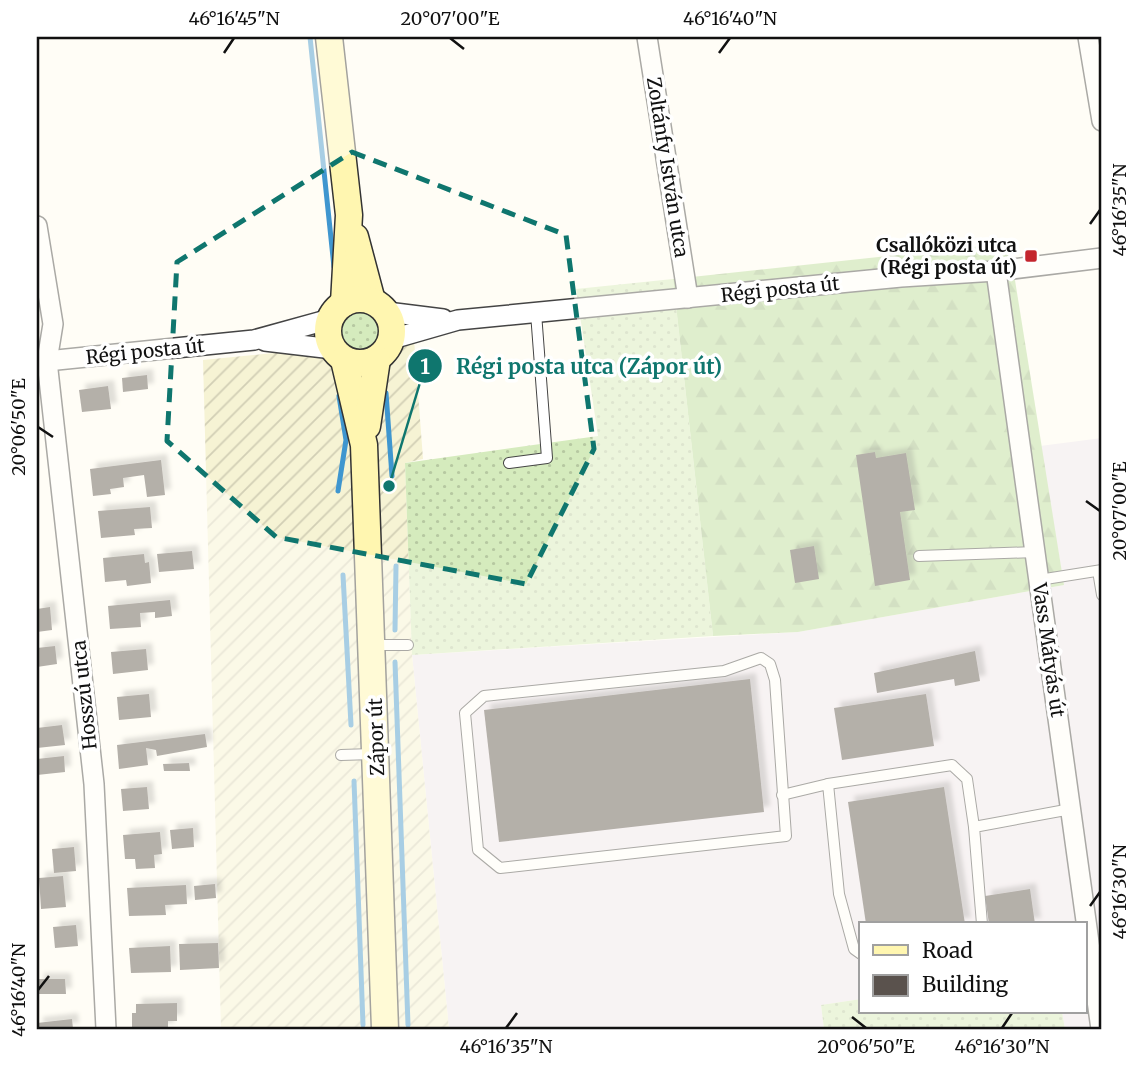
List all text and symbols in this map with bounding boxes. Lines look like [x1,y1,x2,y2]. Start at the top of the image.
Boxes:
text: 46°16'45"N [188,7,280,30]
text: 20°07'00"E [401,7,500,30]
text: 46°16'40"N [683,7,777,30]
street label: Zoltánfy István utca [642,75,694,259]
text: 46°16'35"N [1108,164,1131,256]
place label: Csallóközi utca (Régi posta út) [876,233,1017,279]
marker: Csallóközi utca (Régi posta út) [1023,248,1039,264]
street label: Régi posta út [719,271,841,307]
street label: Régi posta út [84,333,206,369]
callout: Régi posta utca (Zápor út) [407,345,736,387]
text: 1 [420,353,430,380]
text: Régi posta utca (Zápor út) [456,353,722,380]
text: 20°06'50"E [7,378,30,476]
text: 20°07'00"E [1108,461,1131,560]
street label: Vass Mátyás út [1028,580,1070,719]
street label: Hosszú utca [66,639,102,751]
street label: Zápor út [363,697,389,776]
text: 46°16'30"N [1108,844,1131,940]
legend [859,922,1086,1014]
text: Road [922,937,973,964]
text: 46°16'40"N [7,943,30,1037]
text: Building [922,971,1009,998]
text: 46°16'35"N [460,1035,552,1058]
text: 20°06'50"E [817,1035,915,1058]
text: 46°16'30"N [954,1035,1050,1058]

